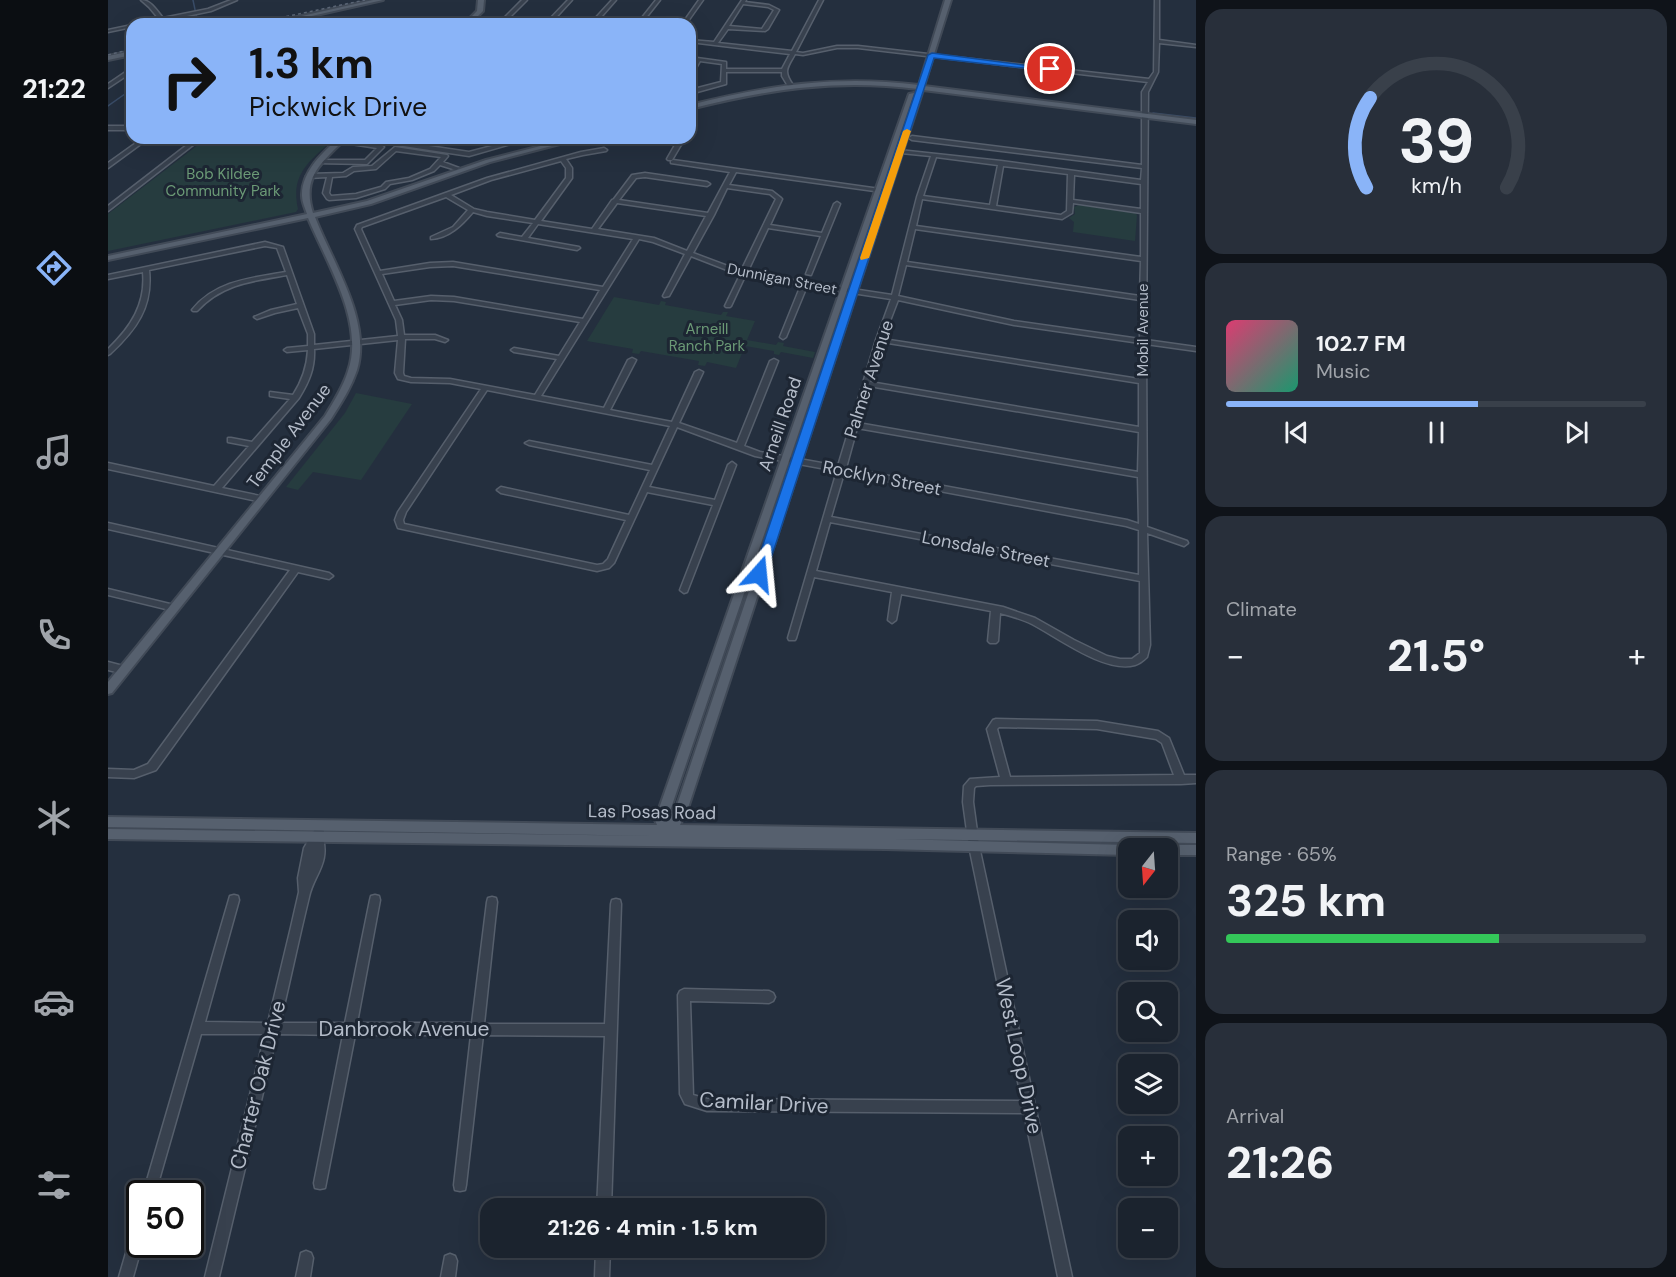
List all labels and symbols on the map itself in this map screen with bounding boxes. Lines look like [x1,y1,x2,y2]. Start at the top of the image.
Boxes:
pin [1024,43,1075,94]
park label: Bob Kildee Community Park [165,164,281,201]
street label: Dunnigan Street [725,259,839,299]
street label: Mobil Avenue [1133,284,1153,376]
street label: Palmer Avenue [839,317,899,441]
park label: Arneill Ranch Park [669,319,746,356]
street label: Arneill Road [753,374,807,474]
street label: Temple Avenue [241,378,337,494]
street label: Rocklyn Street [821,455,943,501]
street label: Lonsdale Street [920,525,1052,573]
position arrow [727,542,791,606]
street label: Las Posas Road [588,799,716,825]
north arrow [1118,838,1178,898]
street label: West Loop Drive [989,975,1049,1137]
street label: Charter Oak Drive [223,998,293,1172]
street label: Danbrook Avenue [319,1015,490,1043]
street label: Camilar Drive [699,1086,829,1120]
speed limit sign: 50 [126,1180,204,1258]

